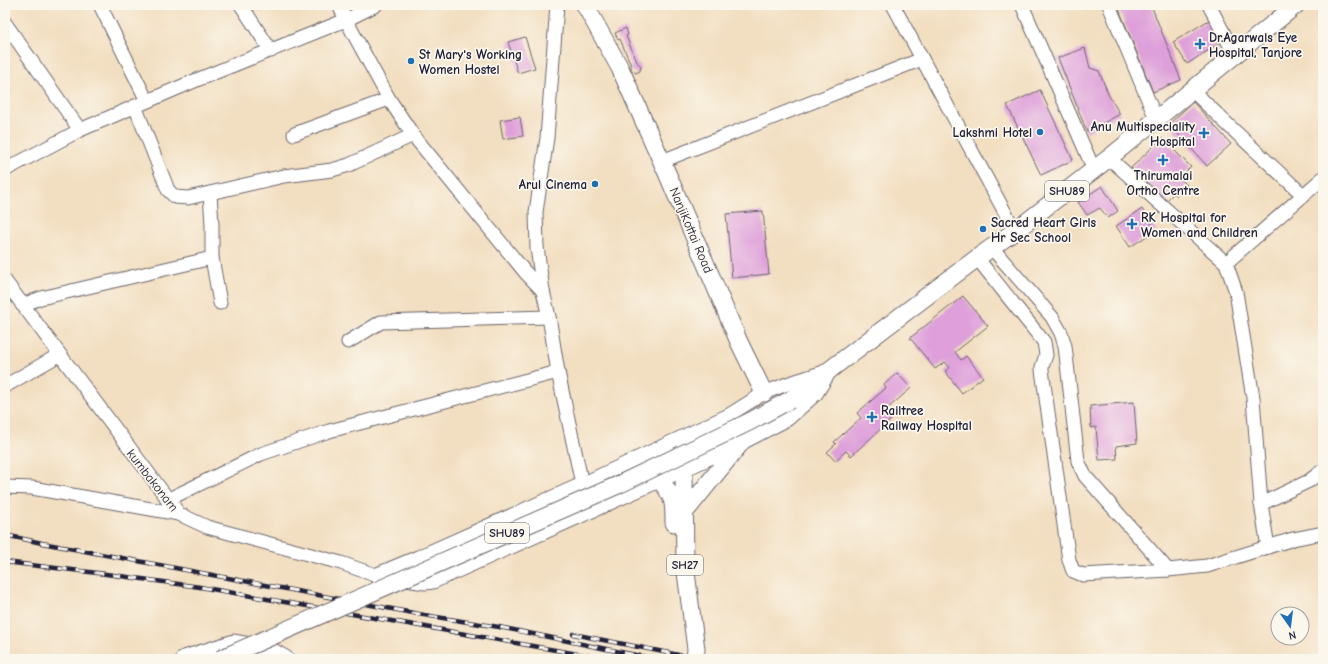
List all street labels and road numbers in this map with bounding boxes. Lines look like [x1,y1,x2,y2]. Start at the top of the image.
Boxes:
road number: SHU89 [1045,181,1089,201]
street label: NanjiKottai Road [667,185,716,275]
street label: kumbakonam [124,446,182,514]
road number: SHU89 [485,523,529,543]
road number: SH27 [667,555,703,575]

